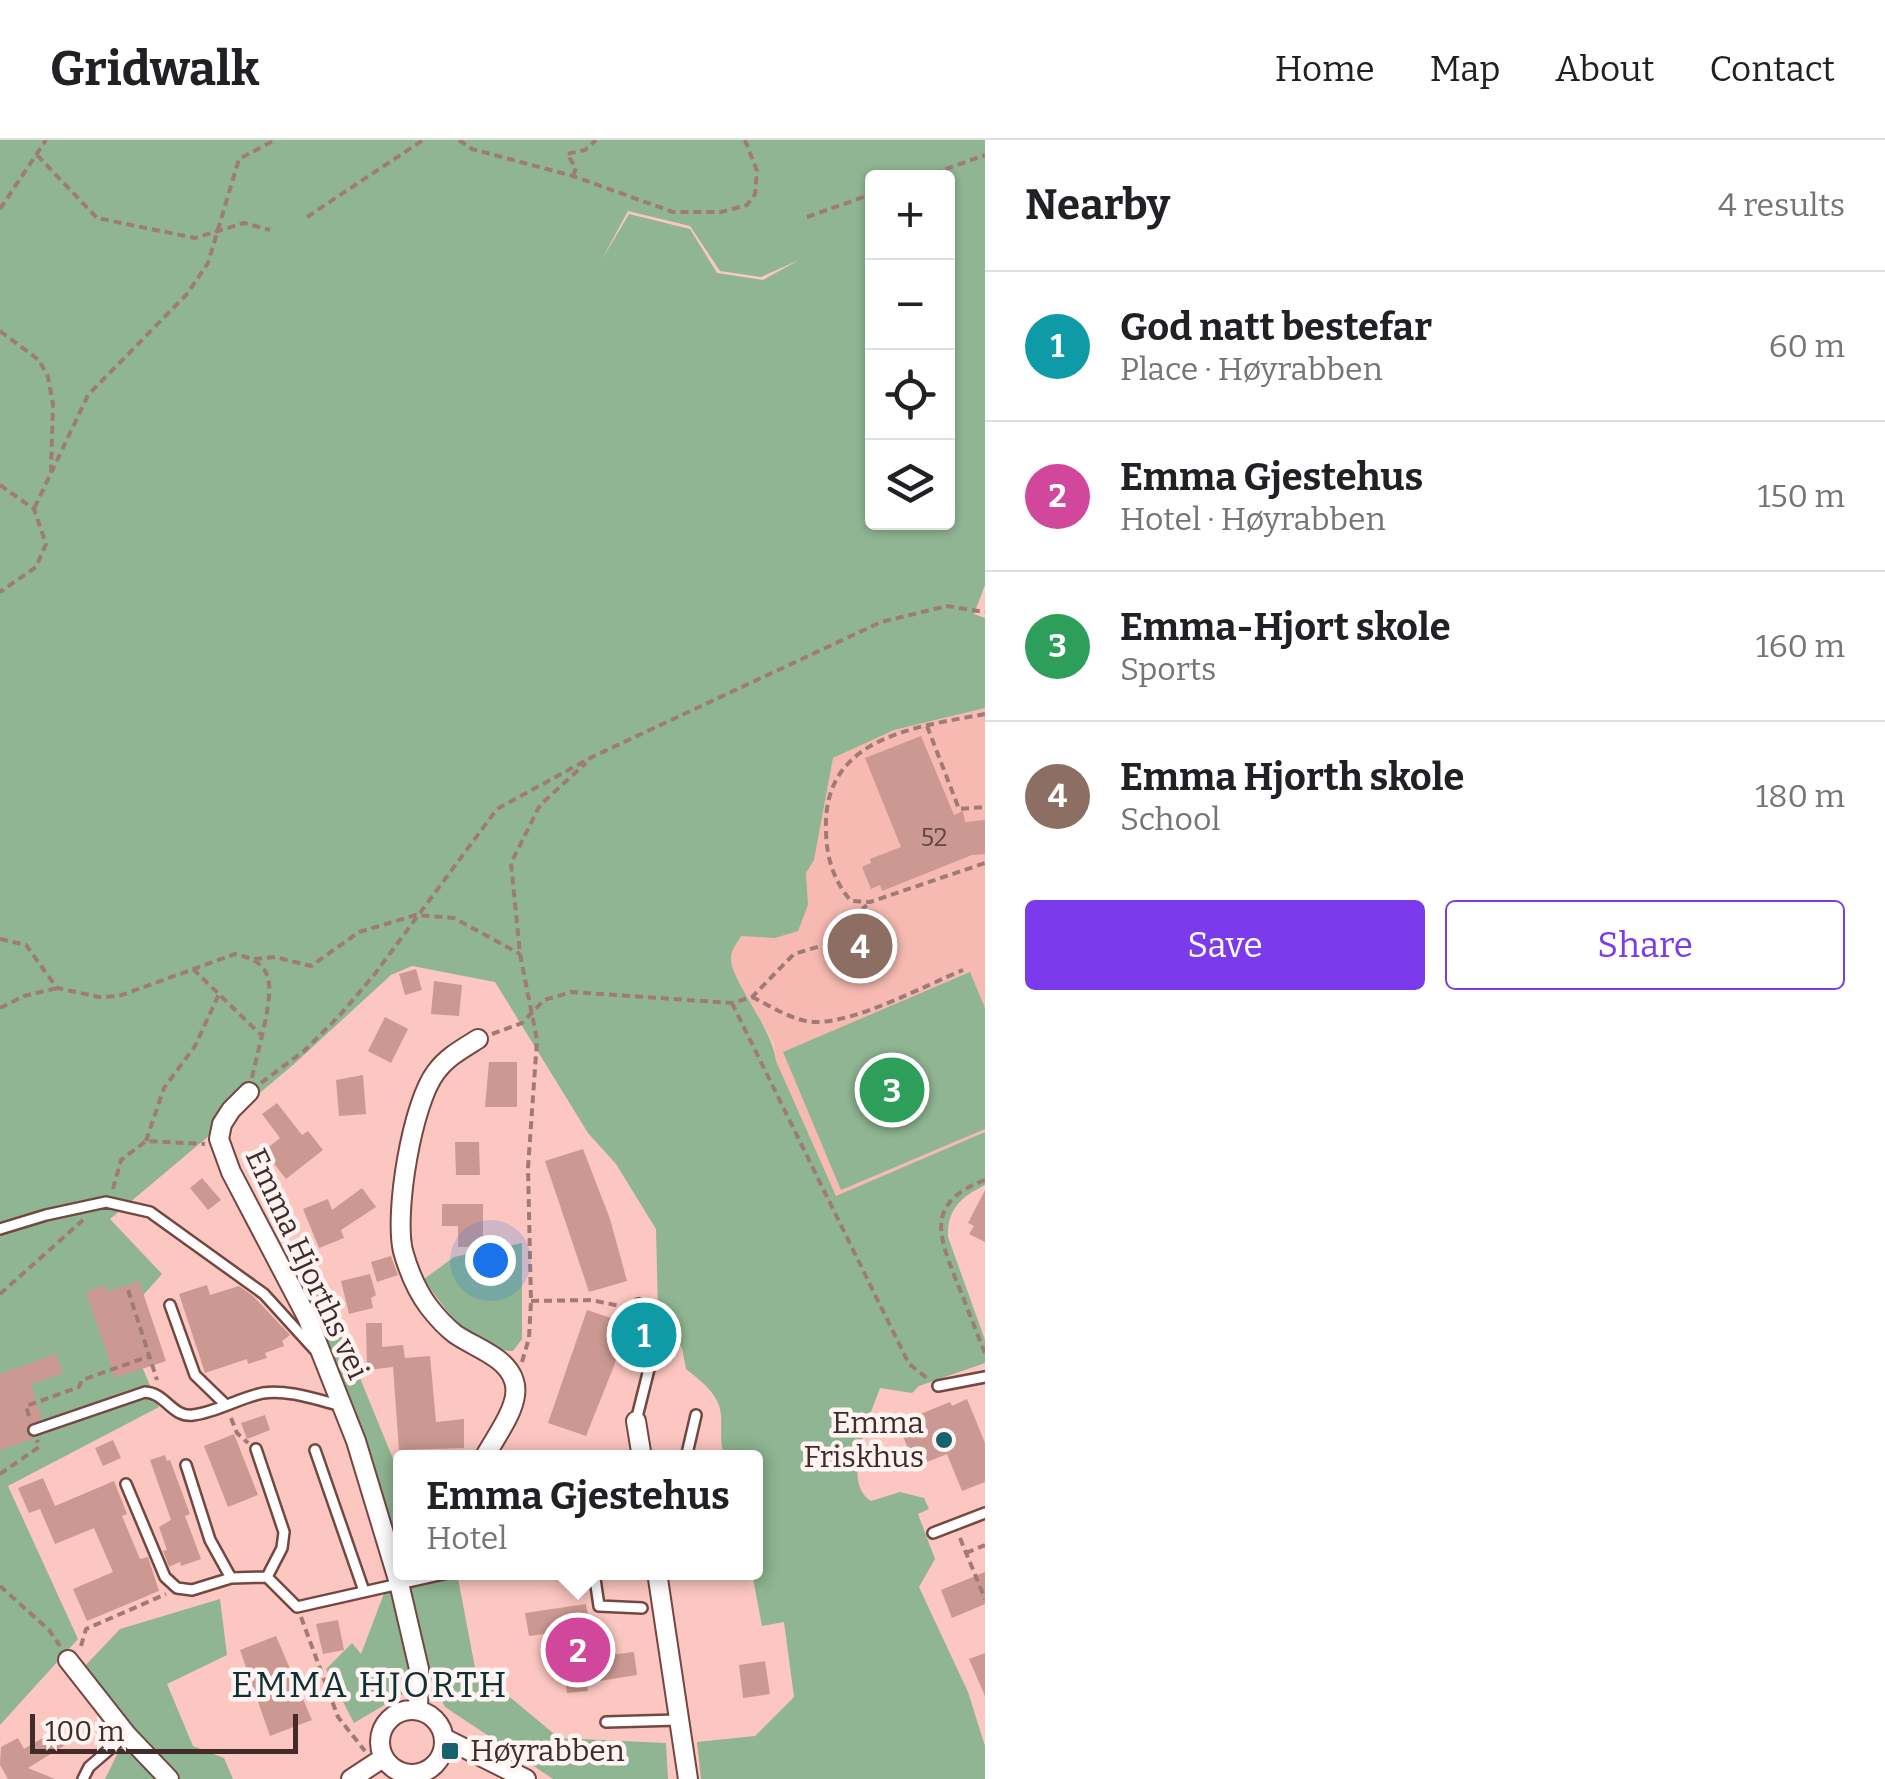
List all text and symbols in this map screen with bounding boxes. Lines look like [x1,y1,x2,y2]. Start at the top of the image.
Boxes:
text: Gridwalk [50,40,259,98]
text: Home [1275,48,1375,90]
text: Map [1430,48,1500,90]
text: About [1555,48,1654,90]
text: Contact [1709,48,1835,90]
map controls [865,170,955,530]
button: + [865,170,955,260]
text: Nearby [1025,180,1170,230]
text: 4 results [1718,186,1845,224]
button: − [865,260,955,350]
text: God natt bestefar [1120,304,1432,350]
text: 1 [1051,327,1064,365]
text: 60 m [1769,327,1845,365]
button: locate [865,350,955,440]
text: Place · Høyrabben [1120,350,1383,388]
button: layers [865,440,955,530]
text: Emma Gjestehus [1120,454,1423,500]
text: 2 [1048,477,1067,515]
text: 150 m [1757,477,1845,515]
text: Hotel · Høyrabben [1120,500,1386,538]
text: Emma-Hjort skole [1120,604,1451,650]
text: 3 [1048,627,1067,665]
text: 160 m [1756,627,1845,665]
text: Sports [1120,650,1216,688]
text: Emma Hjorth skole [1120,754,1464,800]
text: 4 [1048,777,1067,815]
text: 180 m [1755,777,1845,815]
text: School [1120,800,1221,838]
house number: 52 [921,823,947,853]
button: Save [1025,900,1425,990]
button: Share [1445,900,1845,990]
pin: 4 [828,908,892,984]
pin: 3 [860,1052,924,1128]
street label: Emma Hjorths vei [238,1143,376,1385]
your location [465,1235,516,1286]
pin: 1 [612,1298,676,1372]
place label: Emma Friskhus [803,1405,924,1475]
marker: Emma Friskhus [933,1429,955,1451]
popup [393,1450,763,1580]
text: Emma Gjestehus [426,1473,730,1519]
text: Hotel [426,1519,508,1557]
pin: 2 [546,1612,610,1688]
district label: EMMA HJORTH [231,1664,509,1706]
scale bar [30,1709,298,1754]
text: 100 m [45,1715,125,1748]
place label: Høyrabben [470,1733,625,1769]
marker: Høyrabben [439,1740,461,1762]

